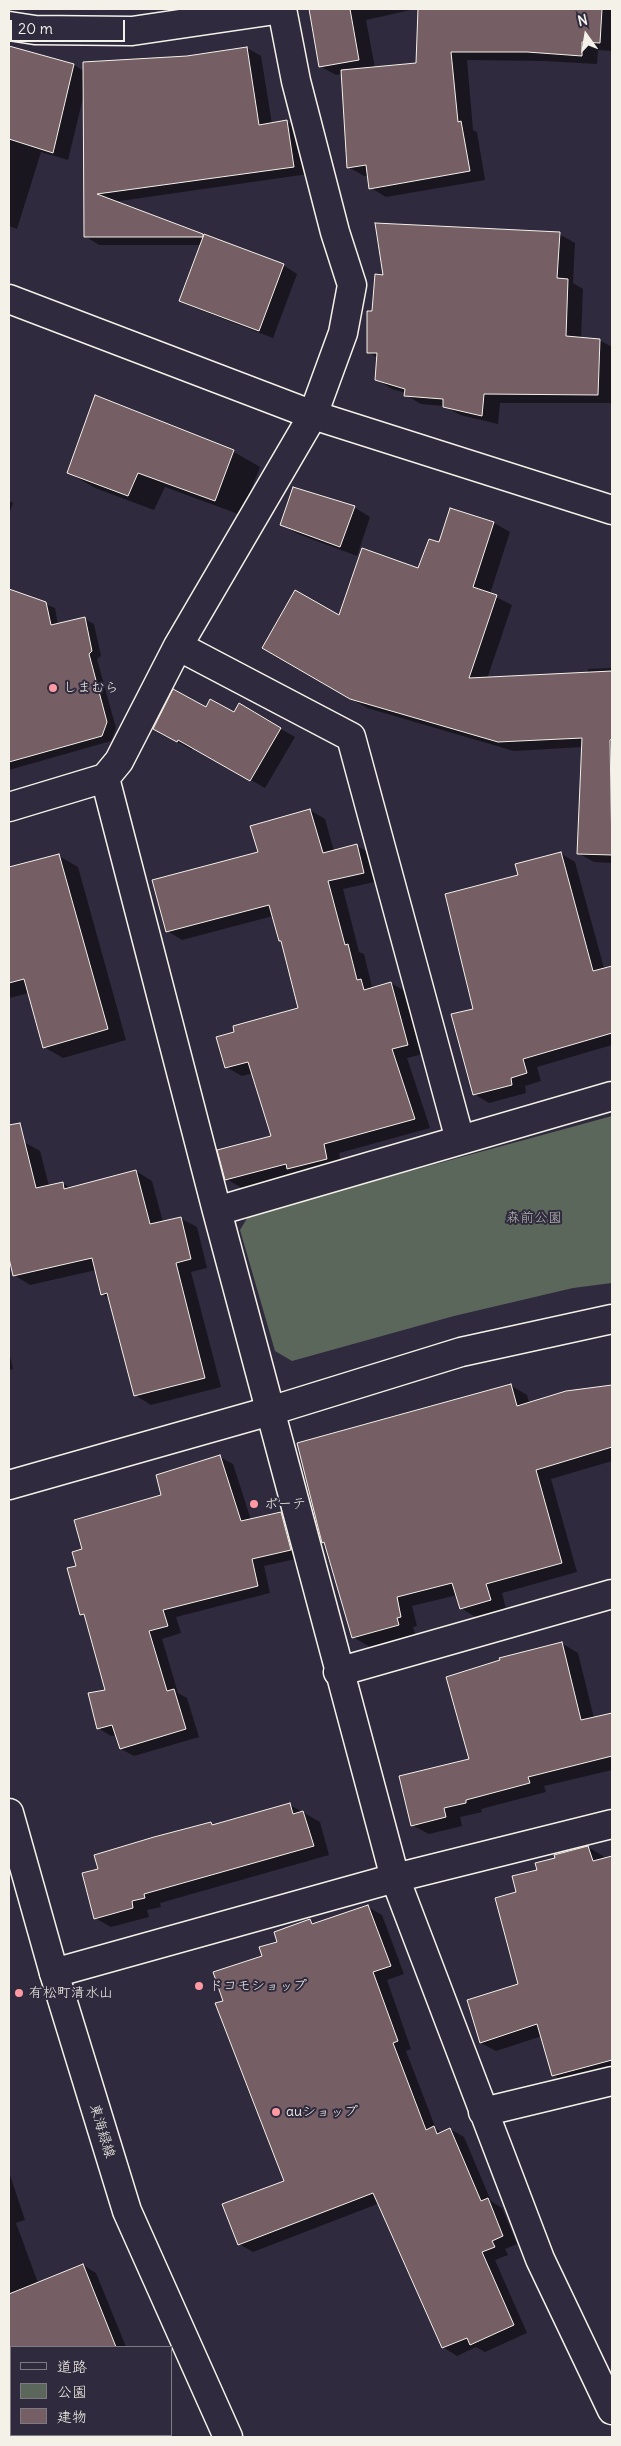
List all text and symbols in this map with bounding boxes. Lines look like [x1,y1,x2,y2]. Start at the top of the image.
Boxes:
scale bar [12,10,128,42]
north arrow [561,10,611,60]
text: N [576,11,589,30]
text: 20 m [18,19,53,38]
place label: しまむら [63,680,119,696]
marker: しまむら [47,682,59,694]
park label: 森前公園 [506,1210,562,1226]
place label: ボーテ [264,1496,306,1512]
marker: ボーテ [248,1498,260,1510]
place label: ドコモショップ [209,1978,307,1994]
marker: ドコモショップ [193,1980,205,1992]
place label: 有松町清水山 [29,1985,113,2001]
marker: 有松町清水山 [13,1987,25,1999]
street label: 東海緑線 [86,2102,118,2160]
place label: auショップ [286,2104,358,2120]
marker: auショップ [270,2106,282,2118]
legend [10,2346,172,2436]
text: 道路 [57,2357,87,2376]
text: 公園 [57,2382,87,2401]
text: 建物 [57,2407,87,2426]

